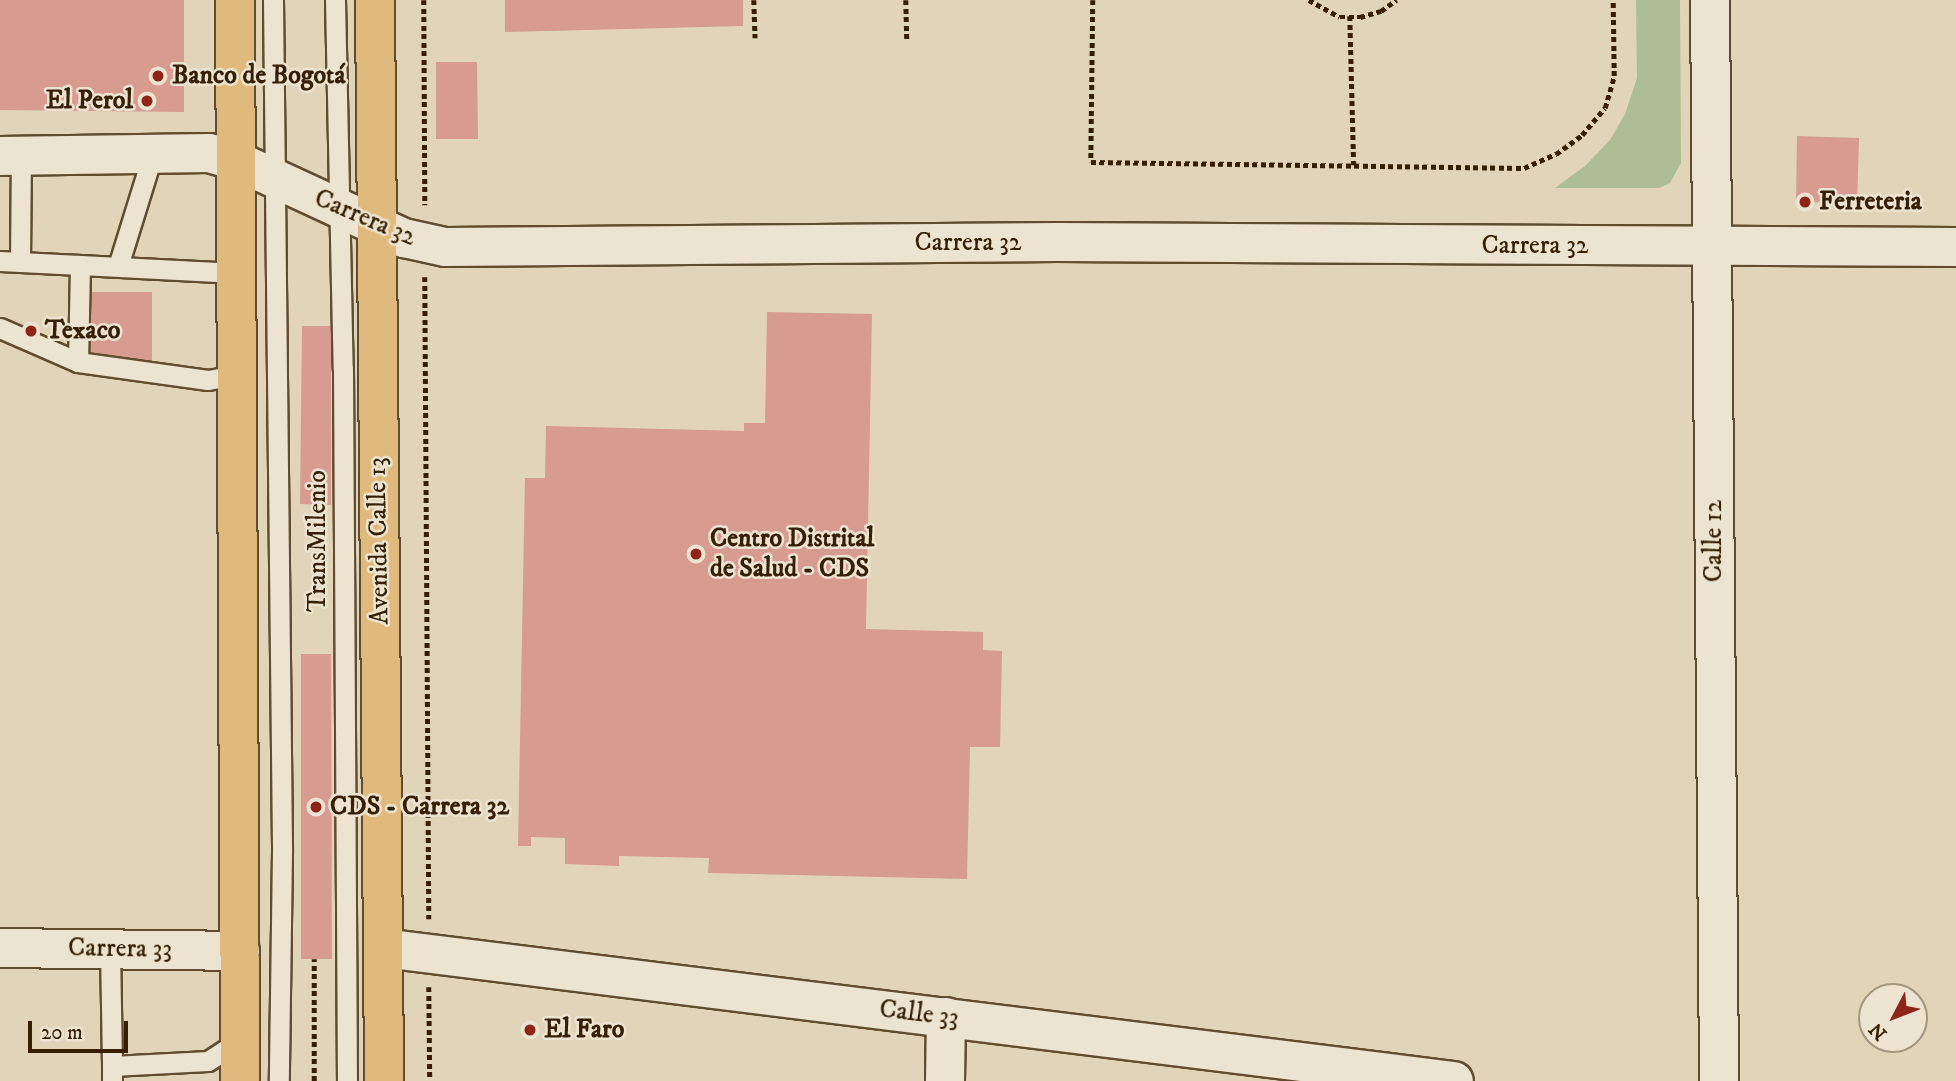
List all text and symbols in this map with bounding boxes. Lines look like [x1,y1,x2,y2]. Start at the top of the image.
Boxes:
place label: Banco de Bogotá [172,60,345,92]
marker: Banco de Bogotá [150,68,166,84]
place label: El Perol [46,85,133,117]
marker: El Perol [139,93,155,109]
street label: Carrera 32 [310,183,420,253]
place label: Ferreteria [1819,186,1922,218]
marker: Ferreteria [1797,194,1813,210]
street label: Carrera 32 [914,227,1022,259]
street label: Carrera 32 [1481,230,1589,262]
place label: Texaco [45,315,120,347]
marker: Texaco [23,323,39,339]
street label: Avenida Calle 13 [362,457,396,625]
street label: TransMilenio [302,470,334,612]
street label: Calle 12 [1698,500,1730,582]
place label: Centro Distrital de Salud - CDS [710,523,874,584]
marker: Centro Distrital de Salud - CDS [688,546,704,562]
place label: CDS - Carrera 32 [330,791,509,823]
marker: CDS - Carrera 32 [308,799,324,815]
street label: Carrera 33 [68,932,172,966]
north arrow [1858,983,1928,1053]
street label: Calle 33 [878,994,960,1034]
scale bar [32,1007,131,1052]
place label: El Faro [544,1014,624,1046]
text: N [1865,1018,1892,1045]
text: 20 m [41,1020,83,1046]
marker: El Faro [522,1022,538,1038]

